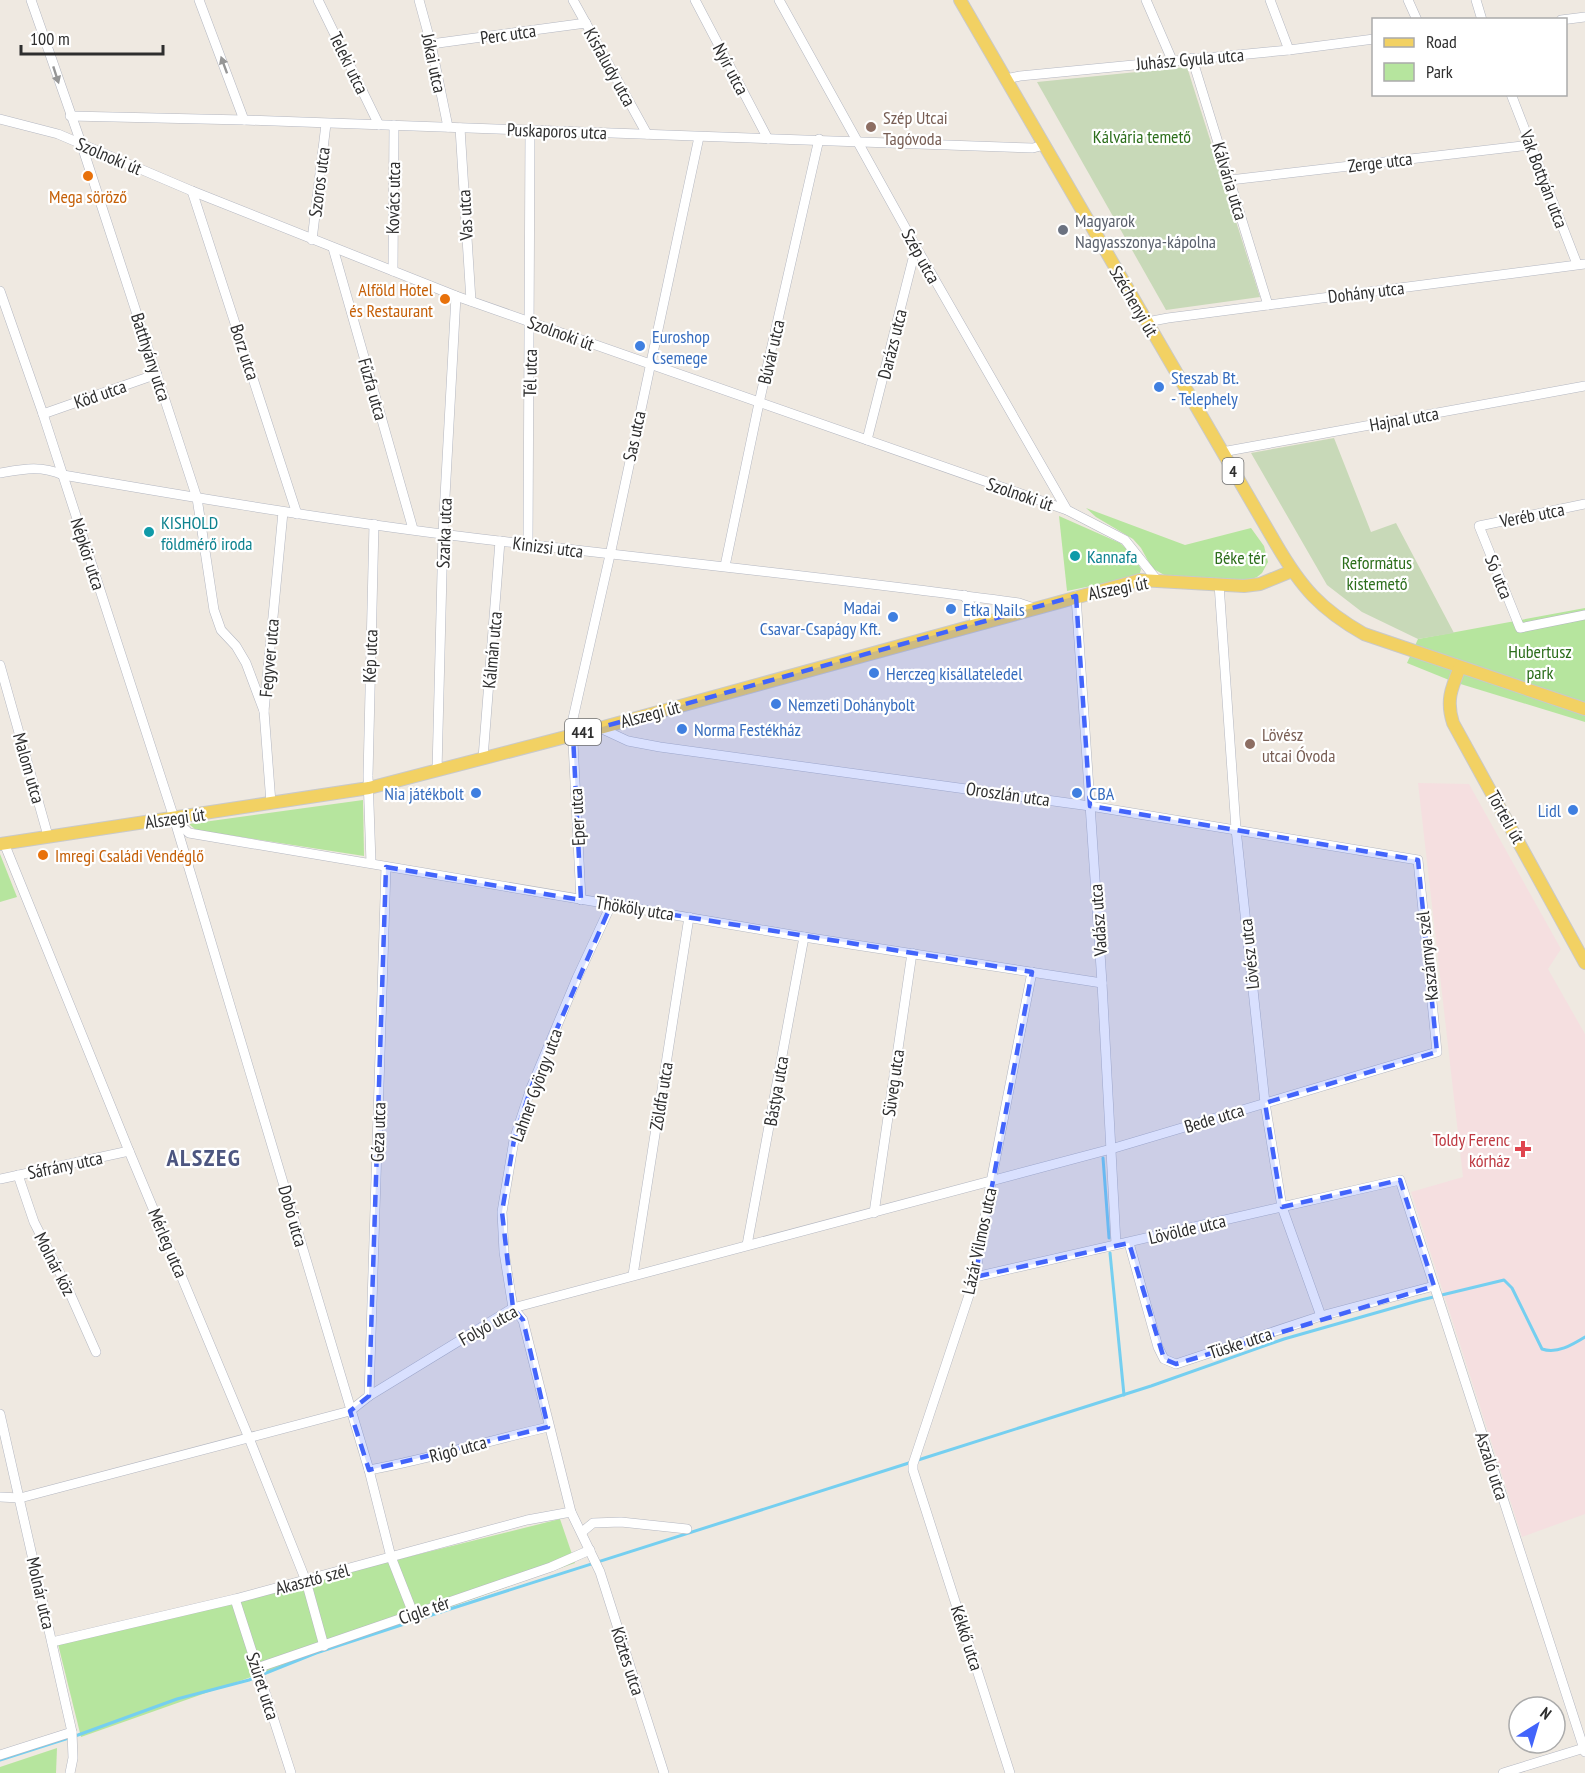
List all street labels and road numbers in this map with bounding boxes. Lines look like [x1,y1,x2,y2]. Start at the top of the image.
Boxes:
street label: Perc utca [479,19,537,49]
street label: Kisfaludy utca [579,23,641,111]
street label: Teleki utca [324,28,374,98]
street label: Jókai utca [416,30,452,95]
street label: Nyír utca [708,39,754,99]
street label: Juhász Gyula utca [1134,43,1245,75]
street label: Puskaporos utca [507,118,607,144]
street label: Vak Bottyán utca [1514,126,1573,231]
street label: Szolnoki út [73,132,145,180]
street label: Kálvária utca [1207,139,1253,223]
street label: Szoros utca [303,146,335,218]
street label: Zerge utca [1346,147,1414,177]
street label: Kovács utca [381,162,405,234]
street label: Vas utca [452,189,478,242]
street label: Szép utca [897,225,945,287]
street label: Széchenyi út [1104,261,1164,341]
street label: Dohány utca [1327,276,1405,308]
street label: Darázs utca [872,307,912,381]
street label: Batthyány utca [126,310,176,404]
street label: Szolnoki út [525,310,597,356]
street label: Búvár utca [752,318,790,386]
street label: Borz utca [225,321,265,383]
street label: Tél utca [518,349,542,397]
street label: Fűzfa utca [353,355,393,423]
street label: Köd utca [71,374,129,414]
street label: Hajnal utca [1368,402,1440,436]
street label: Sas utca [617,409,651,463]
road number: 4 [1222,458,1244,484]
street label: Szolnoki út [984,472,1056,516]
street label: Szarka utca [431,497,457,569]
street label: Veréb utca [1497,497,1566,533]
street label: Népkör utca [66,515,110,593]
street label: Kinizsi utca [511,531,585,563]
street label: Só utca [1480,552,1518,602]
street label: Alszegi út [1086,571,1150,605]
street label: Kálmán utca [477,611,507,689]
street label: Fegyver utca [254,618,284,698]
street label: Kép utca [358,629,382,683]
street label: Alszegi út [618,695,682,733]
road number: 441 [565,719,601,745]
street label: Malom utca [8,730,50,806]
street label: Oroszlán utca [965,777,1051,811]
street label: Eper utca [564,787,590,847]
street label: Törteli út [1482,787,1530,847]
street label: Alszegi út [143,802,207,834]
street label: Vadász utca [1084,883,1112,958]
street label: Thököly utca [594,890,676,926]
street label: Kaszárnya szél [1411,909,1443,1002]
street label: Lövész utca [1234,918,1264,990]
street label: Lahner György utca [505,1025,567,1145]
street label: Süveg utca [877,1048,909,1118]
street label: Bástya utca [759,1054,793,1128]
street label: Zöldfa utca [644,1060,678,1132]
street label: Bede utca [1181,1098,1247,1138]
street label: Géza utca [365,1102,391,1162]
street label: Sáfrány utca [26,1146,104,1184]
street label: Dobó utca [273,1183,313,1249]
street label: Lázár Vilmos utca [956,1185,1002,1297]
street label: Mérleg utca [143,1205,193,1281]
street label: Lövölde utca [1146,1209,1228,1249]
street label: Molnár köz [29,1228,81,1300]
street label: Folyó utca [454,1299,522,1351]
street label: Tüske utca [1205,1322,1275,1364]
street label: Aszaló utca [1470,1429,1514,1503]
street label: Rigó utca [427,1430,489,1468]
street label: Molnár utca [22,1555,60,1631]
street label: Akasztó szél [272,1558,352,1600]
street label: Cigle tér [395,1591,453,1629]
street label: Kékkő utca [946,1602,988,1674]
street label: Köztes utca [606,1624,650,1698]
street label: Szüret utca [241,1649,285,1723]

